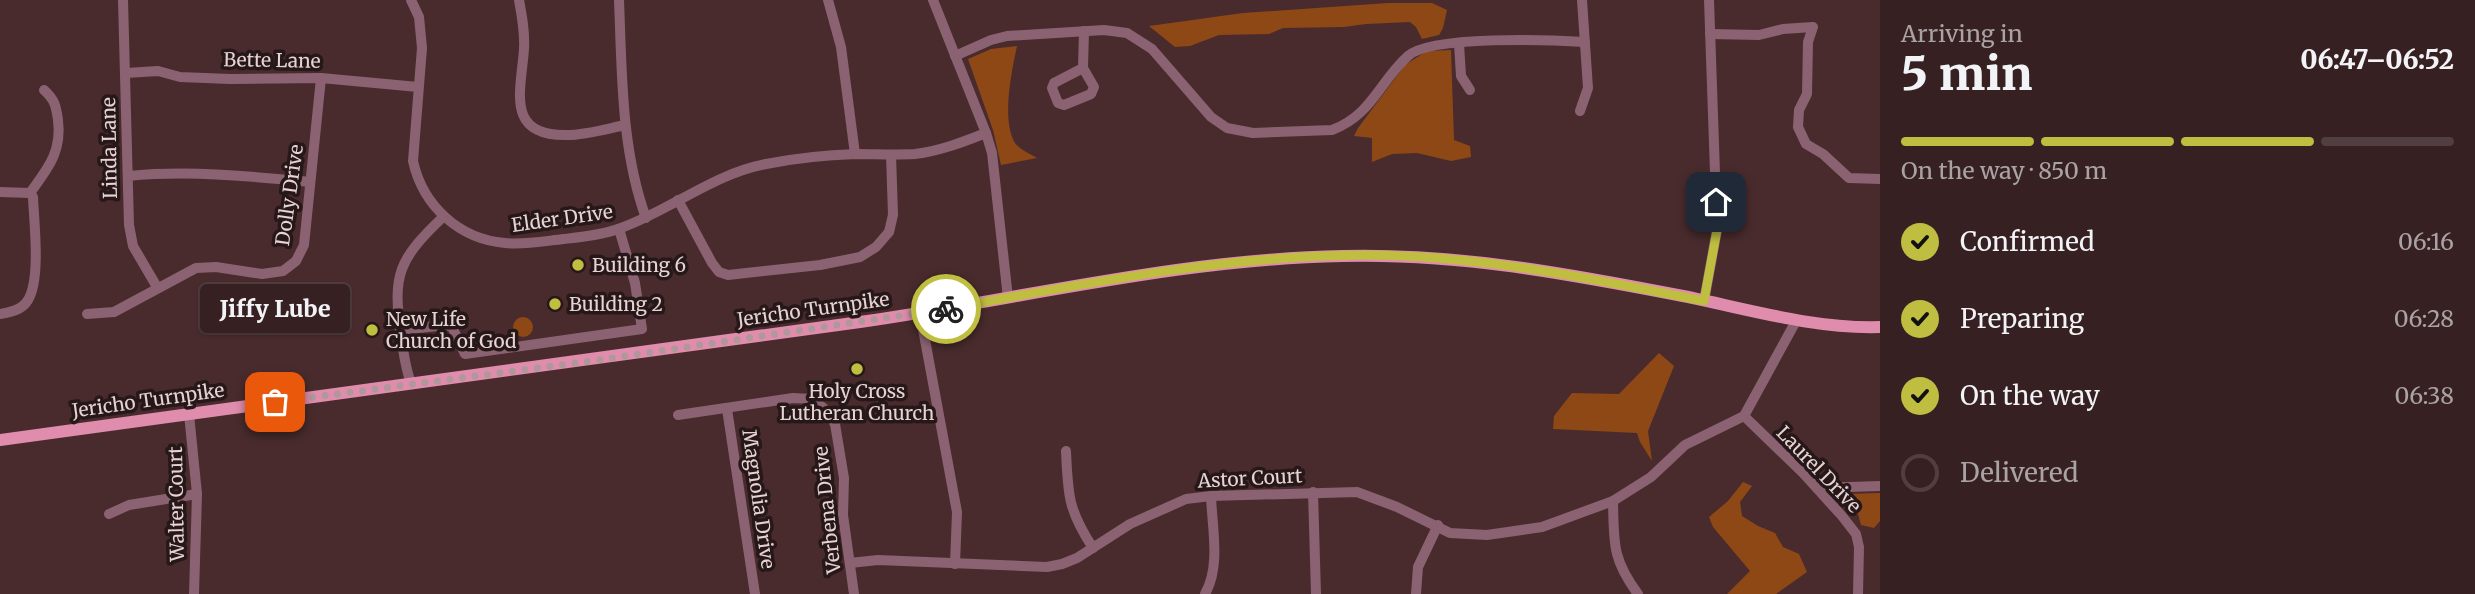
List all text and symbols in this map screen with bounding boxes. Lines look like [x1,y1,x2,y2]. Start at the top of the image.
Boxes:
text: Arriving in [1901,19,2023,48]
text: 06:47–06:52 [2300,43,2454,76]
text: 5 min [1901,45,2032,103]
street label: Bette Lane [223,47,321,73]
street label: Linda Lane [96,97,122,199]
street label: Dolly Drive [270,143,308,247]
text: On the way · 850 m [1901,156,2107,185]
pin [1686,172,1746,232]
icon: home [1697,183,1735,221]
street label: Elder Drive [510,199,614,237]
icon: check [1901,223,1939,261]
text: Confirmed [1960,225,2095,258]
text: 06:16 [2398,227,2454,256]
place label: Building 6 [592,253,686,277]
marker: Building 6 [570,257,586,273]
courier [911,274,981,344]
callout: Jiffy Lube [200,283,350,332]
street label: Jericho Turnpike [734,286,891,332]
icon: bike [927,290,965,328]
place label: Building 2 [569,292,663,316]
text: Jiffy Lube [219,294,331,323]
marker: Building 2 [547,296,563,312]
icon: check [1901,300,1939,338]
text: Preparing [1960,302,2084,335]
text: 06:28 [2394,304,2454,333]
place label: New Life Church of God [386,307,517,353]
marker: New Life Church of God [364,322,380,338]
marker: Holy Cross Lutheran Church [849,361,865,377]
pin [245,372,305,432]
street label: Jericho Turnpike [69,377,226,423]
icon: check [1901,377,1939,415]
place label: Holy Cross Lutheran Church [780,379,935,425]
text: On the way [1960,379,2100,412]
text: 06:38 [2395,381,2454,410]
icon: bag [256,383,294,421]
street label: Laurel Drive [1772,420,1867,518]
street label: Magnolia Drive [737,428,781,570]
street label: Verbena Drive [808,445,846,576]
street label: Walter Court [163,446,189,563]
text: Delivered [1960,456,2079,489]
street label: Astor Court [1196,463,1304,493]

